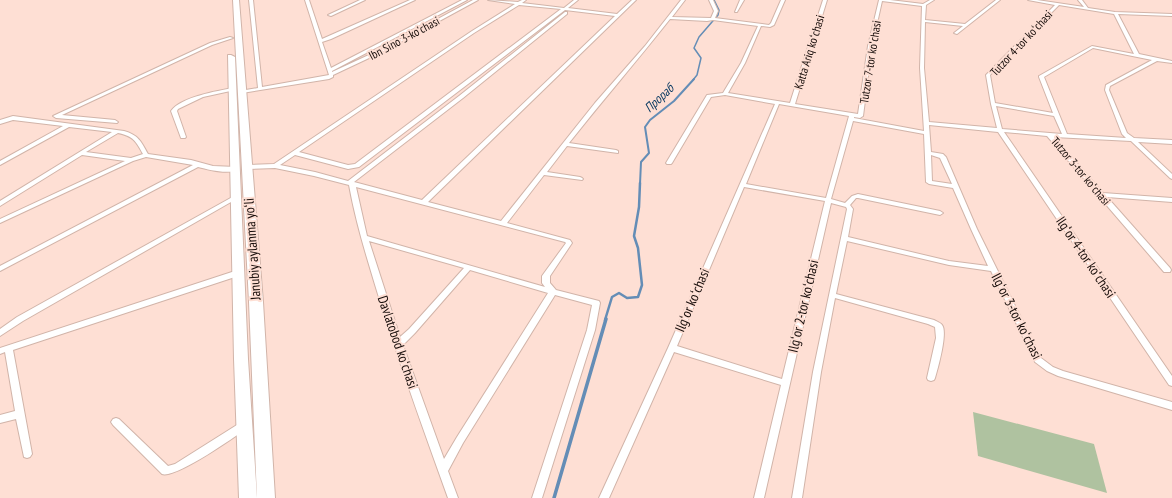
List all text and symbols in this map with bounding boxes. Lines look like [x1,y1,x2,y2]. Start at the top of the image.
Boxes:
street label: Tutzor 4-tor koʻchasi [987,7,1055,79]
street label: Ibn Sino 3-koʼchasi [366,13,442,63]
street label: Katta Ariq koʻchasi [791,13,827,91]
street label: Tutzor 7-tor koʻchasi [856,19,884,105]
water label: Прораб [641,78,679,116]
street label: Tutzor 3-tor koʻchasi [1048,134,1114,208]
street label: Janubiy aylanma yoʻli [239,197,265,302]
street label: Ilgʻor 4-tor koʻchasi [1052,213,1120,301]
street label: Ilgʻor 2-tor koʻchasi [784,258,822,354]
street label: Ilgʻor koʻchasi [671,265,713,335]
street label: Ilgʻor 3-tor koʻchasi [988,270,1046,362]
street label: Davlatobod koʻchasi [374,293,422,391]

